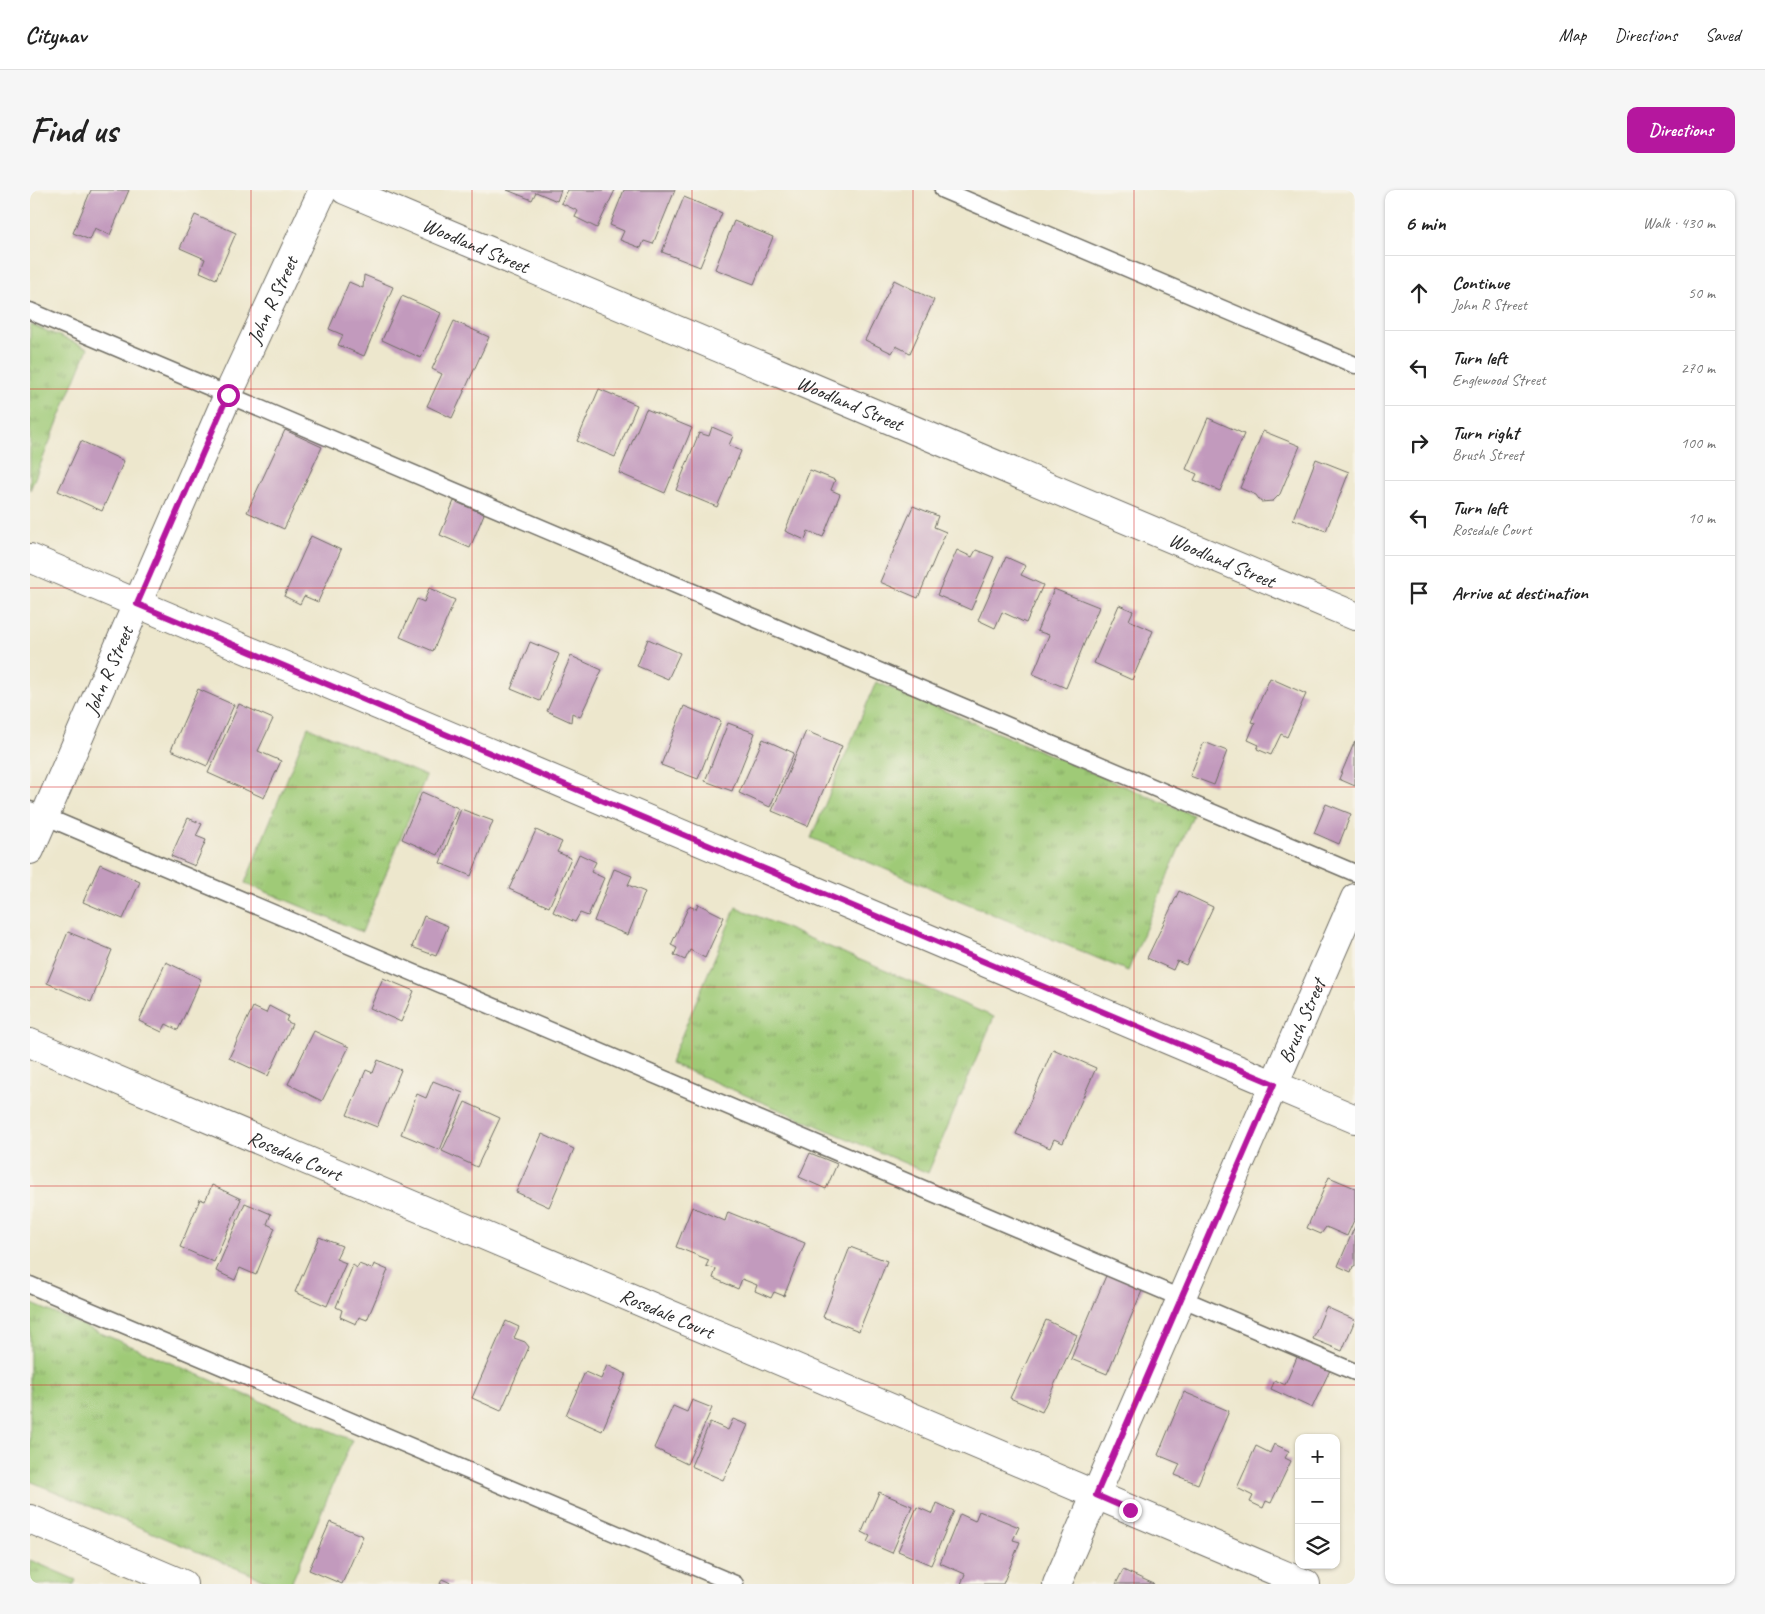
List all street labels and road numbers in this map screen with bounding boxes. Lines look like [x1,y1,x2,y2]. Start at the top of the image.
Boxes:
street label: Woodland Street [419,212,535,280]
street label: John R Street [241,250,305,349]
street label: Woodland Street [793,370,909,438]
street label: Woodland Street [1165,527,1281,595]
street label: John R Street [78,620,140,719]
street label: Brush Street [1273,972,1333,1067]
street label: Rosedale Court [244,1125,348,1188]
street label: Rosedale Court [616,1283,720,1345]

